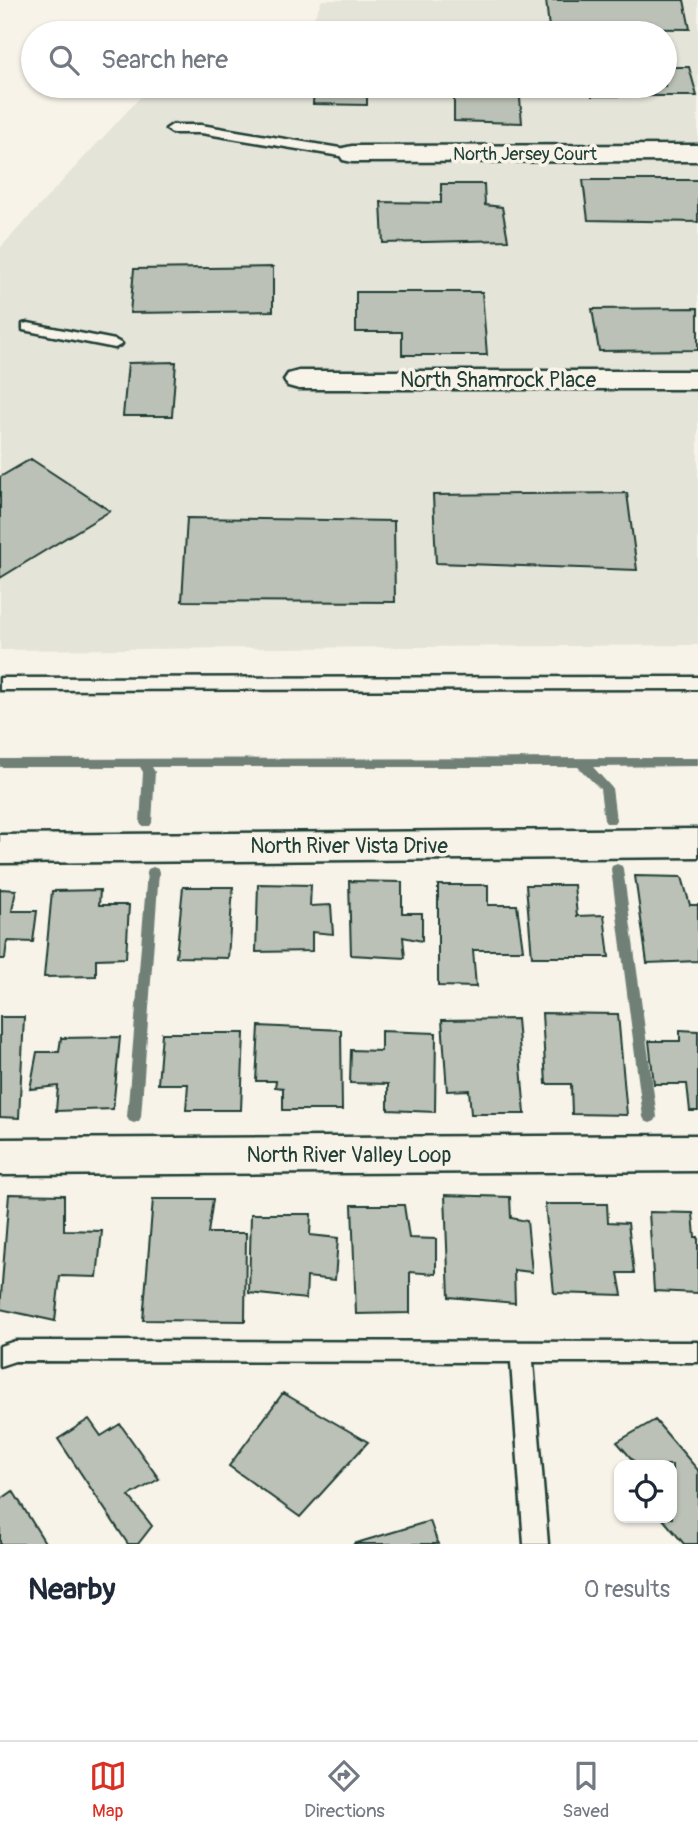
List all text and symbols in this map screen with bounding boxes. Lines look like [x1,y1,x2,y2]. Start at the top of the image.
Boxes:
search box [21,21,677,98]
icon: search [45,41,83,79]
text: Search here [101,44,228,76]
street label: North Jersey Court [453,143,598,166]
street label: North Shamrock Place [400,367,597,394]
street label: North River Vista Drive [250,833,448,860]
street label: North River Valley Loop [247,1142,452,1169]
map controls [614,1460,677,1523]
button: locate [614,1460,677,1523]
text: Nearby [28,1571,115,1608]
text: 0 results [584,1575,670,1604]
tab: Map [89,1757,127,1823]
tab: Directions [304,1757,385,1823]
tab: Saved [562,1757,609,1823]

